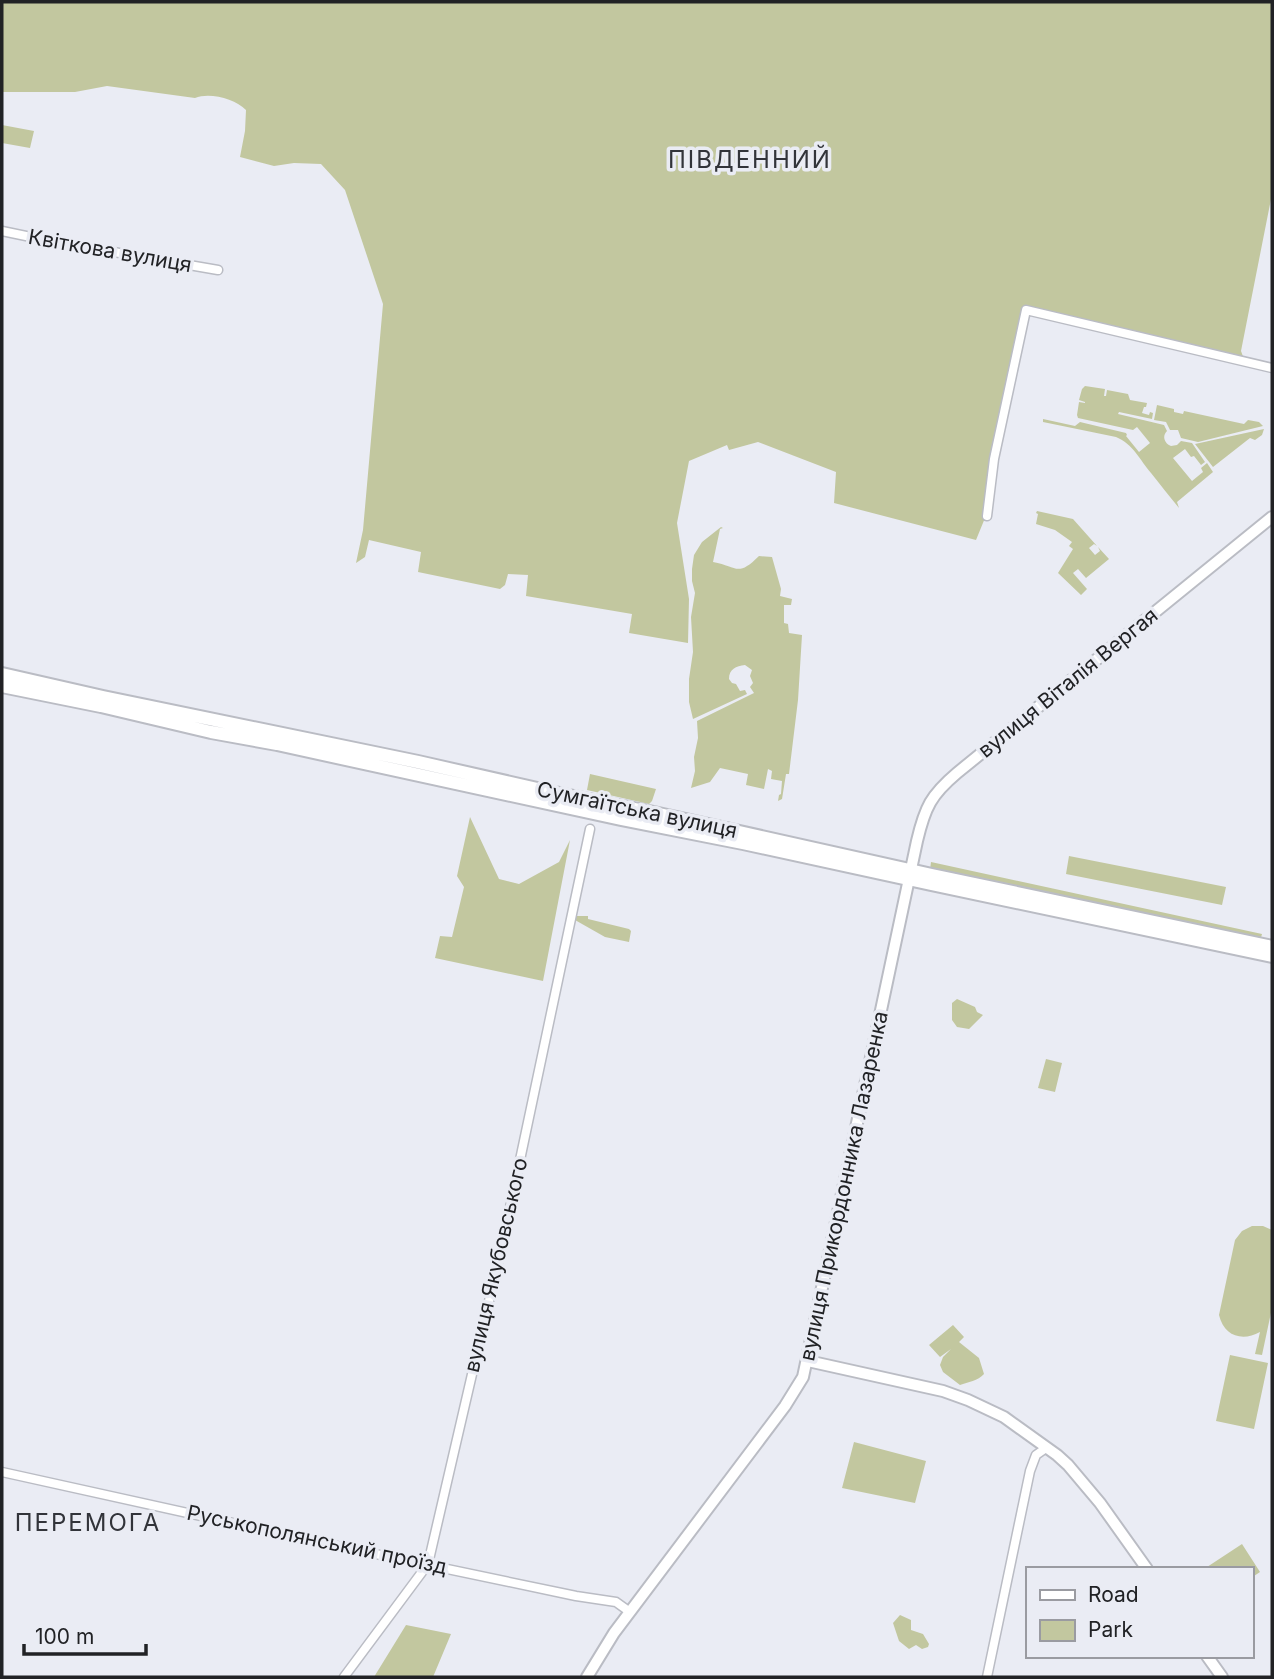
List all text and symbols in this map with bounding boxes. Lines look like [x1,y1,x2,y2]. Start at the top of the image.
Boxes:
district label: ПІВДЕННИЙ [668,144,832,174]
street label: Квіткова вулиця [26,224,194,277]
street label: вулиця Віталія Вергая [973,602,1163,763]
street label: Сумгаїтська вулиця [535,776,739,843]
street label: вулиця Прикордонника Лазаренка [794,1009,893,1363]
street label: вулиця Якубовського [459,1155,532,1375]
street label: Руськополянський проїзд [185,1500,450,1579]
district label: ПЕРЕМОГА [15,1508,161,1537]
legend [1026,1567,1253,1658]
text: Road [1088,1582,1139,1607]
scale bar [24,1612,147,1656]
text: Park [1088,1617,1133,1642]
text: 100 m [35,1624,94,1649]

